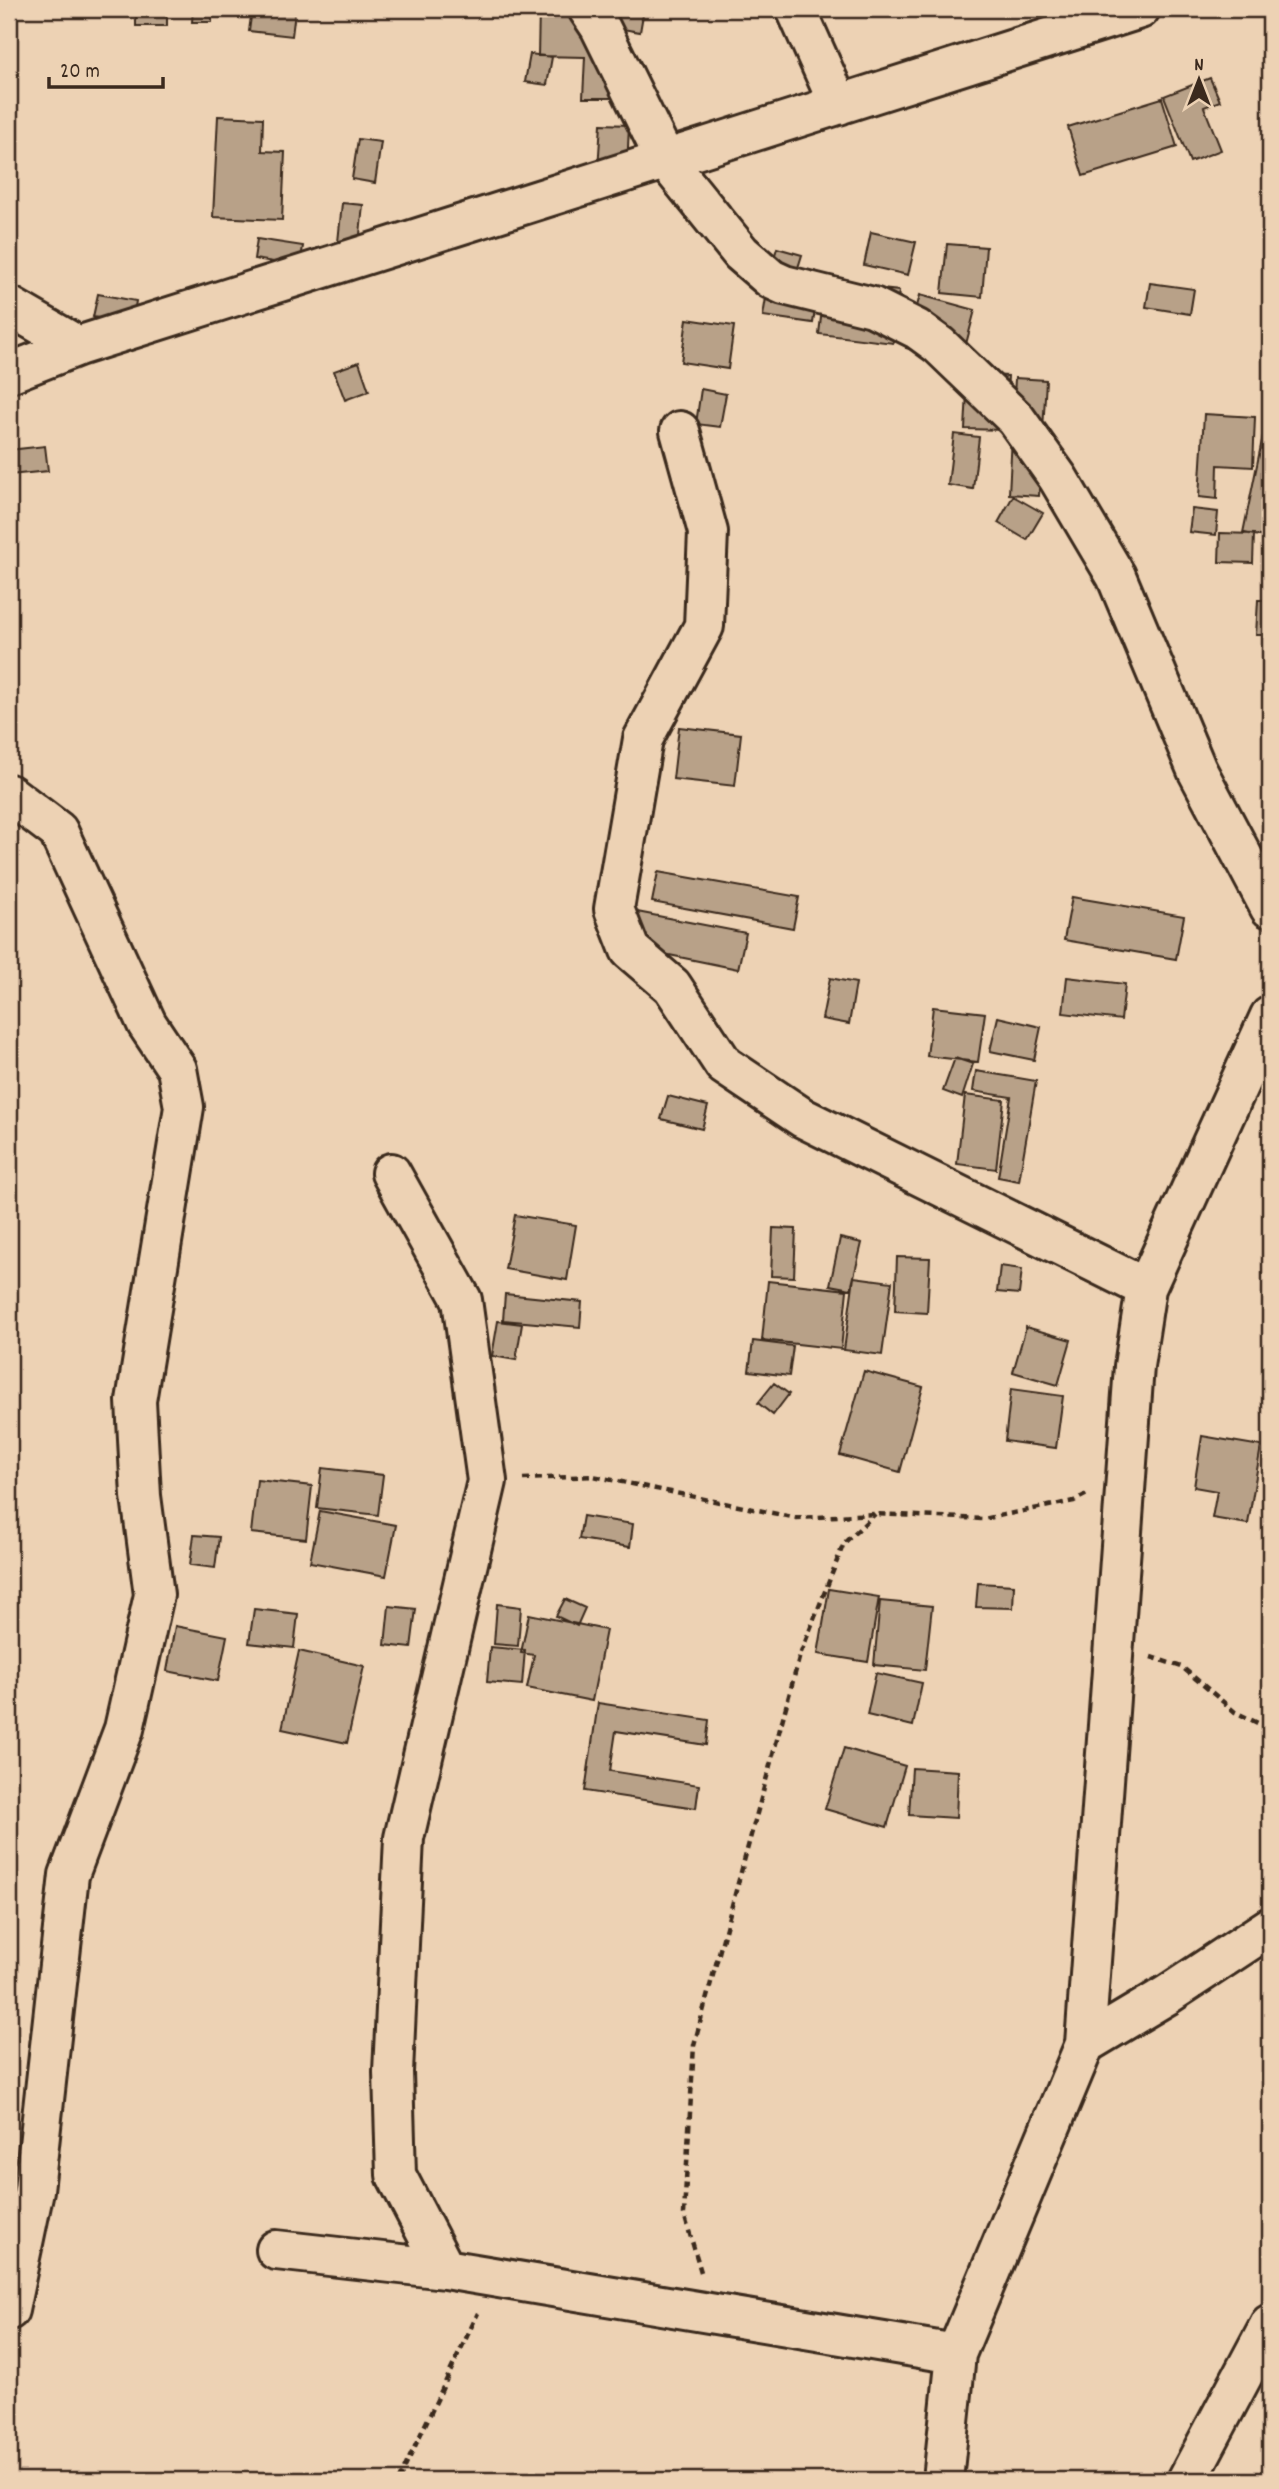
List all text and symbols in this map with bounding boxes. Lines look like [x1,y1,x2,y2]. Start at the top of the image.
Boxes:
scale bar [49,46,163,90]
north arrow [1164,46,1234,116]
text: N [1194,53,1204,80]
text: 20 m [60,58,100,88]

